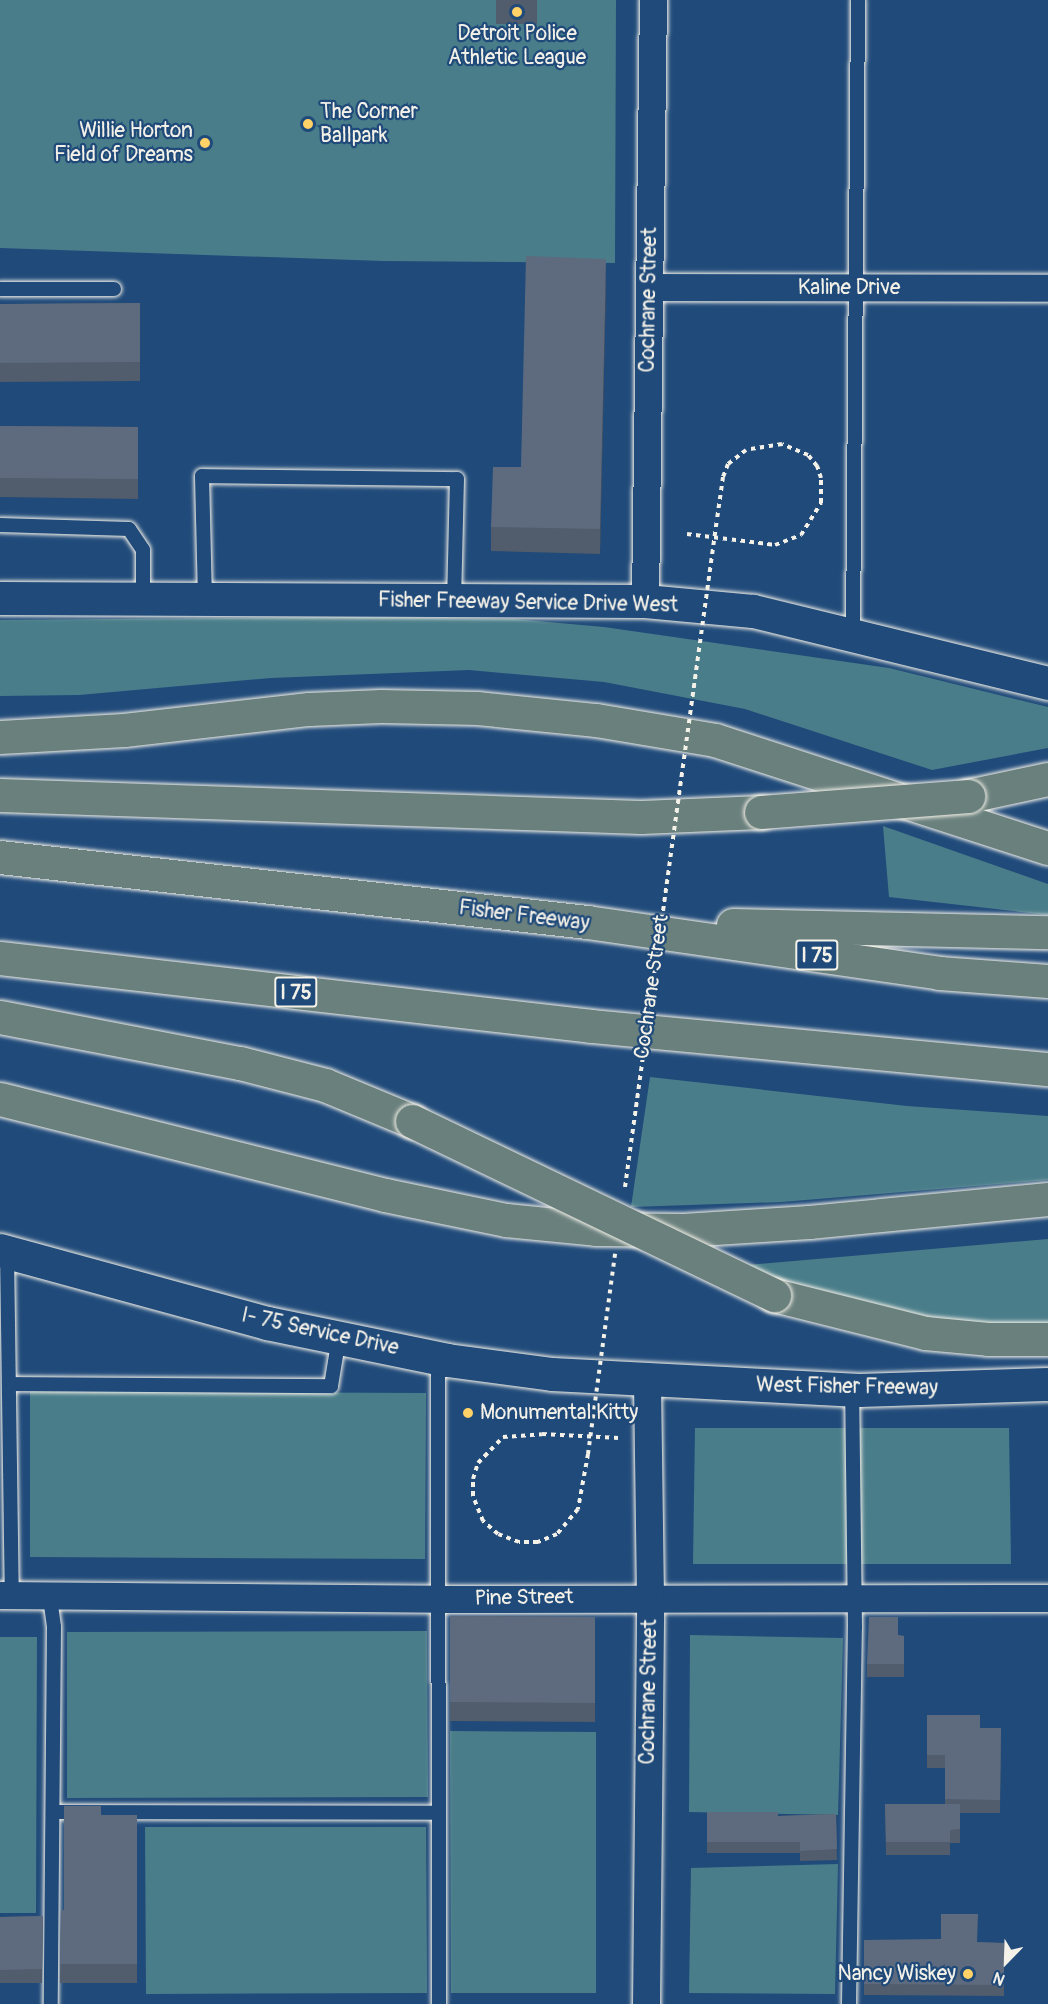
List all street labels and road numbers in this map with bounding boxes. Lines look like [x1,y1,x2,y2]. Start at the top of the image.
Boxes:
street label: Cochrane Street [635,227,663,373]
street label: Kaline Drive [798,275,900,301]
street label: Fisher Freeway Service Drive West [378,588,678,618]
street label: Fisher Freeway [457,895,591,937]
street label: Cochrane Street [629,913,675,1061]
road number: I 75 [794,938,840,972]
road number: I 75 [274,975,318,1009]
street label: I- 75 Service Drive [239,1303,401,1361]
street label: West Fisher Freeway [756,1373,938,1401]
street label: Pine Street [474,1585,574,1611]
street label: Cochrane Street [635,1619,663,1765]

